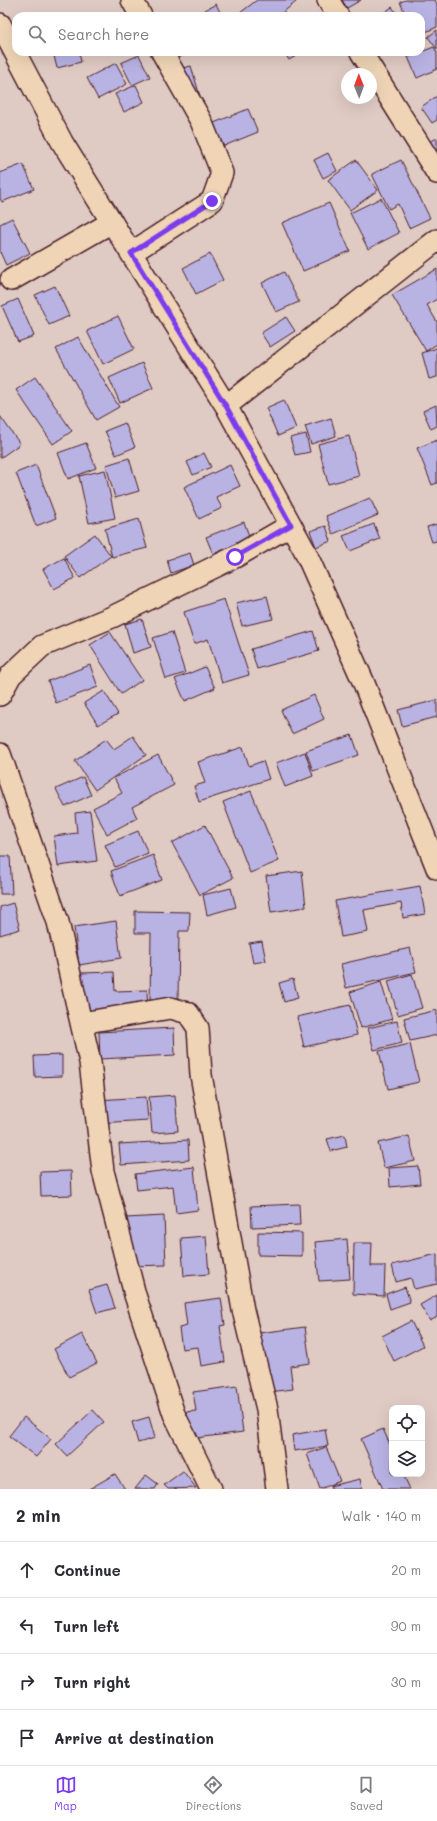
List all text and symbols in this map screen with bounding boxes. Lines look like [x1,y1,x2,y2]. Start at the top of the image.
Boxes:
search box [12,12,425,56]
icon: search [26,23,48,45]
text: Search here [58,24,149,44]
north arrow [341,68,377,104]
route end [203,192,221,210]
route start [226,548,244,566]
map controls [389,1405,425,1477]
button: locate [389,1405,425,1441]
button: layers [389,1441,425,1477]
text: 2 min [16,1504,61,1526]
text: Walk · 140 m [341,1507,421,1524]
icon: ahead [16,1559,38,1581]
text: Continue [54,1560,121,1580]
text: 20 m [391,1561,421,1578]
icon: left [16,1615,38,1637]
text: Turn left [54,1616,119,1636]
text: 90 m [391,1617,421,1634]
icon: right [16,1671,38,1693]
text: Turn right [54,1672,131,1692]
text: 30 m [391,1673,421,1690]
icon: arrive [16,1727,38,1749]
text: Arrive at destination [54,1728,214,1748]
tab: Map [54,1774,77,1813]
tab: Directions [185,1774,241,1813]
tab: Saved [350,1774,383,1813]

